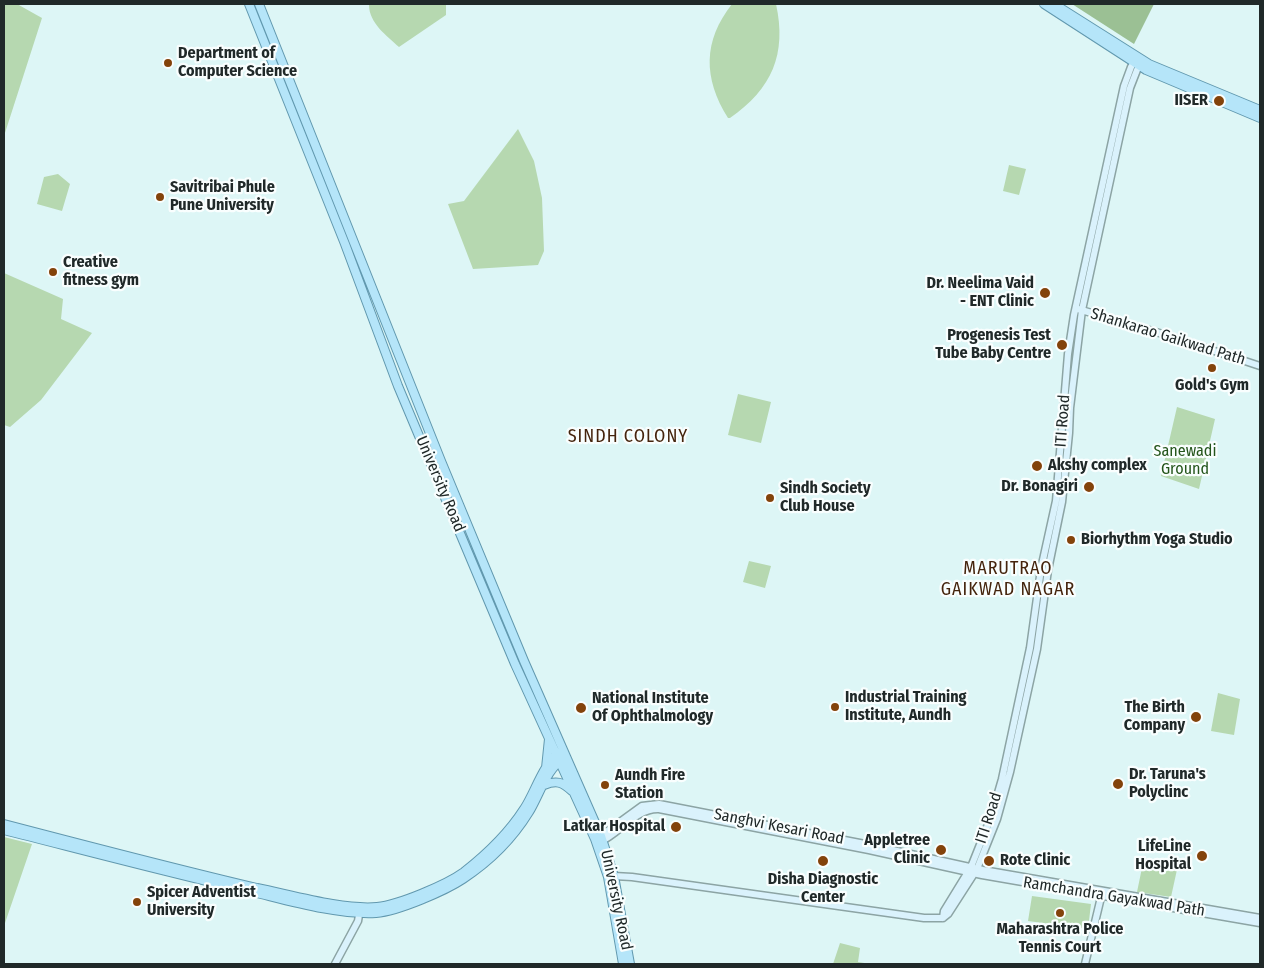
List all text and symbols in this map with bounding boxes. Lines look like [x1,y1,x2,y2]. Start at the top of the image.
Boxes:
place label: Department of Computer Science [178,44,297,82]
marker: Department of Computer Science [162,57,174,69]
place label: IISER [1175,91,1208,111]
marker: IISER [1212,94,1226,108]
place label: Savitribai Phule Pune University [170,178,275,216]
marker: Savitribai Phule Pune University [154,191,166,203]
place label: Creative fitness gym [63,253,139,291]
marker: Creative fitness gym [47,266,59,278]
place label: Dr. Neelima Vaid - ENT Clinic [927,274,1034,312]
marker: Dr. Neelima Vaid - ENT Clinic [1038,286,1052,300]
street label: Shankarao Gaikwad Path [1088,304,1248,370]
place label: Progenesis Test Tube Baby Centre [935,326,1051,364]
marker: Progenesis Test Tube Baby Centre [1055,338,1069,352]
marker: Gold's Gym [1206,362,1218,374]
place label: Gold's Gym [1175,376,1249,396]
street label: ITI Road [1052,394,1074,448]
district label: SINDH COLONY [566,426,690,448]
street label: University Road [411,433,469,535]
park label: Sanewadi Ground [1154,442,1216,480]
place label: Akshy complex [1048,456,1147,476]
marker: Akshy complex [1030,459,1044,473]
place label: Dr. Bonagiri [1001,477,1078,497]
place label: Sindh Society Club House [780,479,871,517]
marker: Dr. Bonagiri [1082,480,1096,494]
marker: Sindh Society Club House [764,492,776,504]
place label: Biorhythm Yoga Studio [1081,530,1233,550]
marker: Biorhythm Yoga Studio [1065,534,1077,546]
district label: MARUTRAO GAIKWAD NAGAR [939,558,1077,600]
place label: Industrial Training Institute, Aundh [845,688,967,726]
place label: National Institute Of Ophthalmology [592,689,713,727]
place label: The Birth Company [1124,698,1185,736]
marker: National Institute Of Ophthalmology [574,701,588,715]
marker: Industrial Training Institute, Aundh [829,701,841,713]
marker: The Birth Company [1189,710,1203,724]
place label: Dr. Taruna's Polyclinc [1129,765,1206,803]
place label: Aundh Fire Station [615,766,685,804]
marker: Dr. Taruna's Polyclinc [1111,777,1125,791]
marker: Aundh Fire Station [599,779,611,791]
street label: ITI Road [972,790,1006,846]
street label: Sanghvi Kesari Road [712,805,846,849]
place label: Latkar Hospital [563,817,665,837]
marker: Latkar Hospital [669,820,683,834]
place label: Appletree Clinic [864,831,930,869]
place label: LifeLine Hospital [1135,837,1191,875]
marker: Appletree Clinic [934,843,948,857]
street label: University Road [596,848,636,952]
marker: LifeLine Hospital [1195,849,1209,863]
place label: Rote Clinic [1000,851,1070,871]
marker: Disha Diagnostic Center [816,854,830,868]
marker: Rote Clinic [982,854,996,868]
place label: Disha Diagnostic Center [768,870,878,908]
street label: Ramchandra Gayakwad Path [1022,873,1206,921]
place label: Spicer Adventist University [147,883,256,921]
marker: Spicer Adventist University [131,896,143,908]
marker: Maharashtra Police Tennis Court [1054,907,1066,919]
place label: Maharashtra Police Tennis Court [997,920,1123,958]

